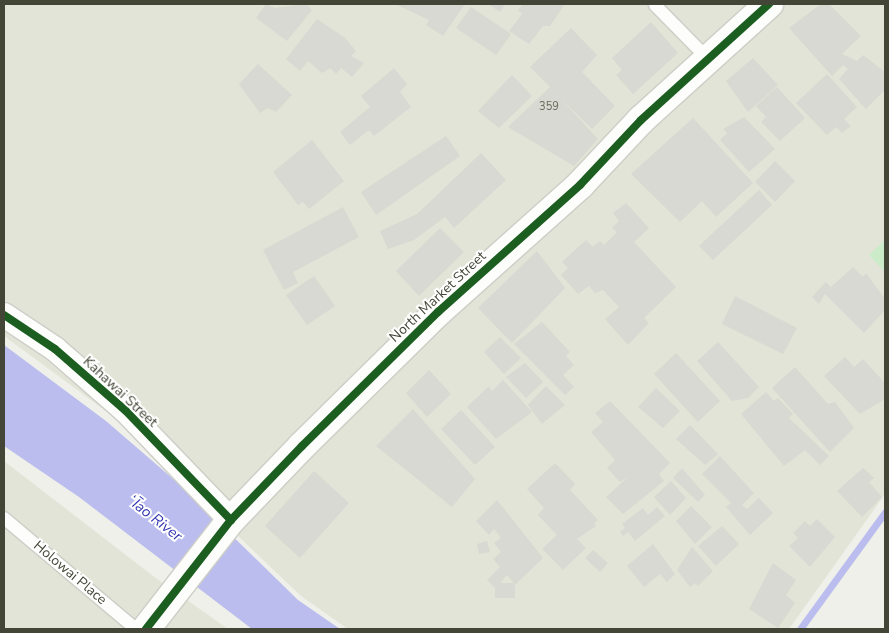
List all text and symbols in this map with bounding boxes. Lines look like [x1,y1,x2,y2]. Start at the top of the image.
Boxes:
house number: 359 [539,100,559,114]
street label: North Market Street [386,248,490,346]
street label: Kahawai Street [79,353,161,431]
water label: ʻĪao River [122,491,186,545]
street label: Holowai Place [30,538,110,608]

